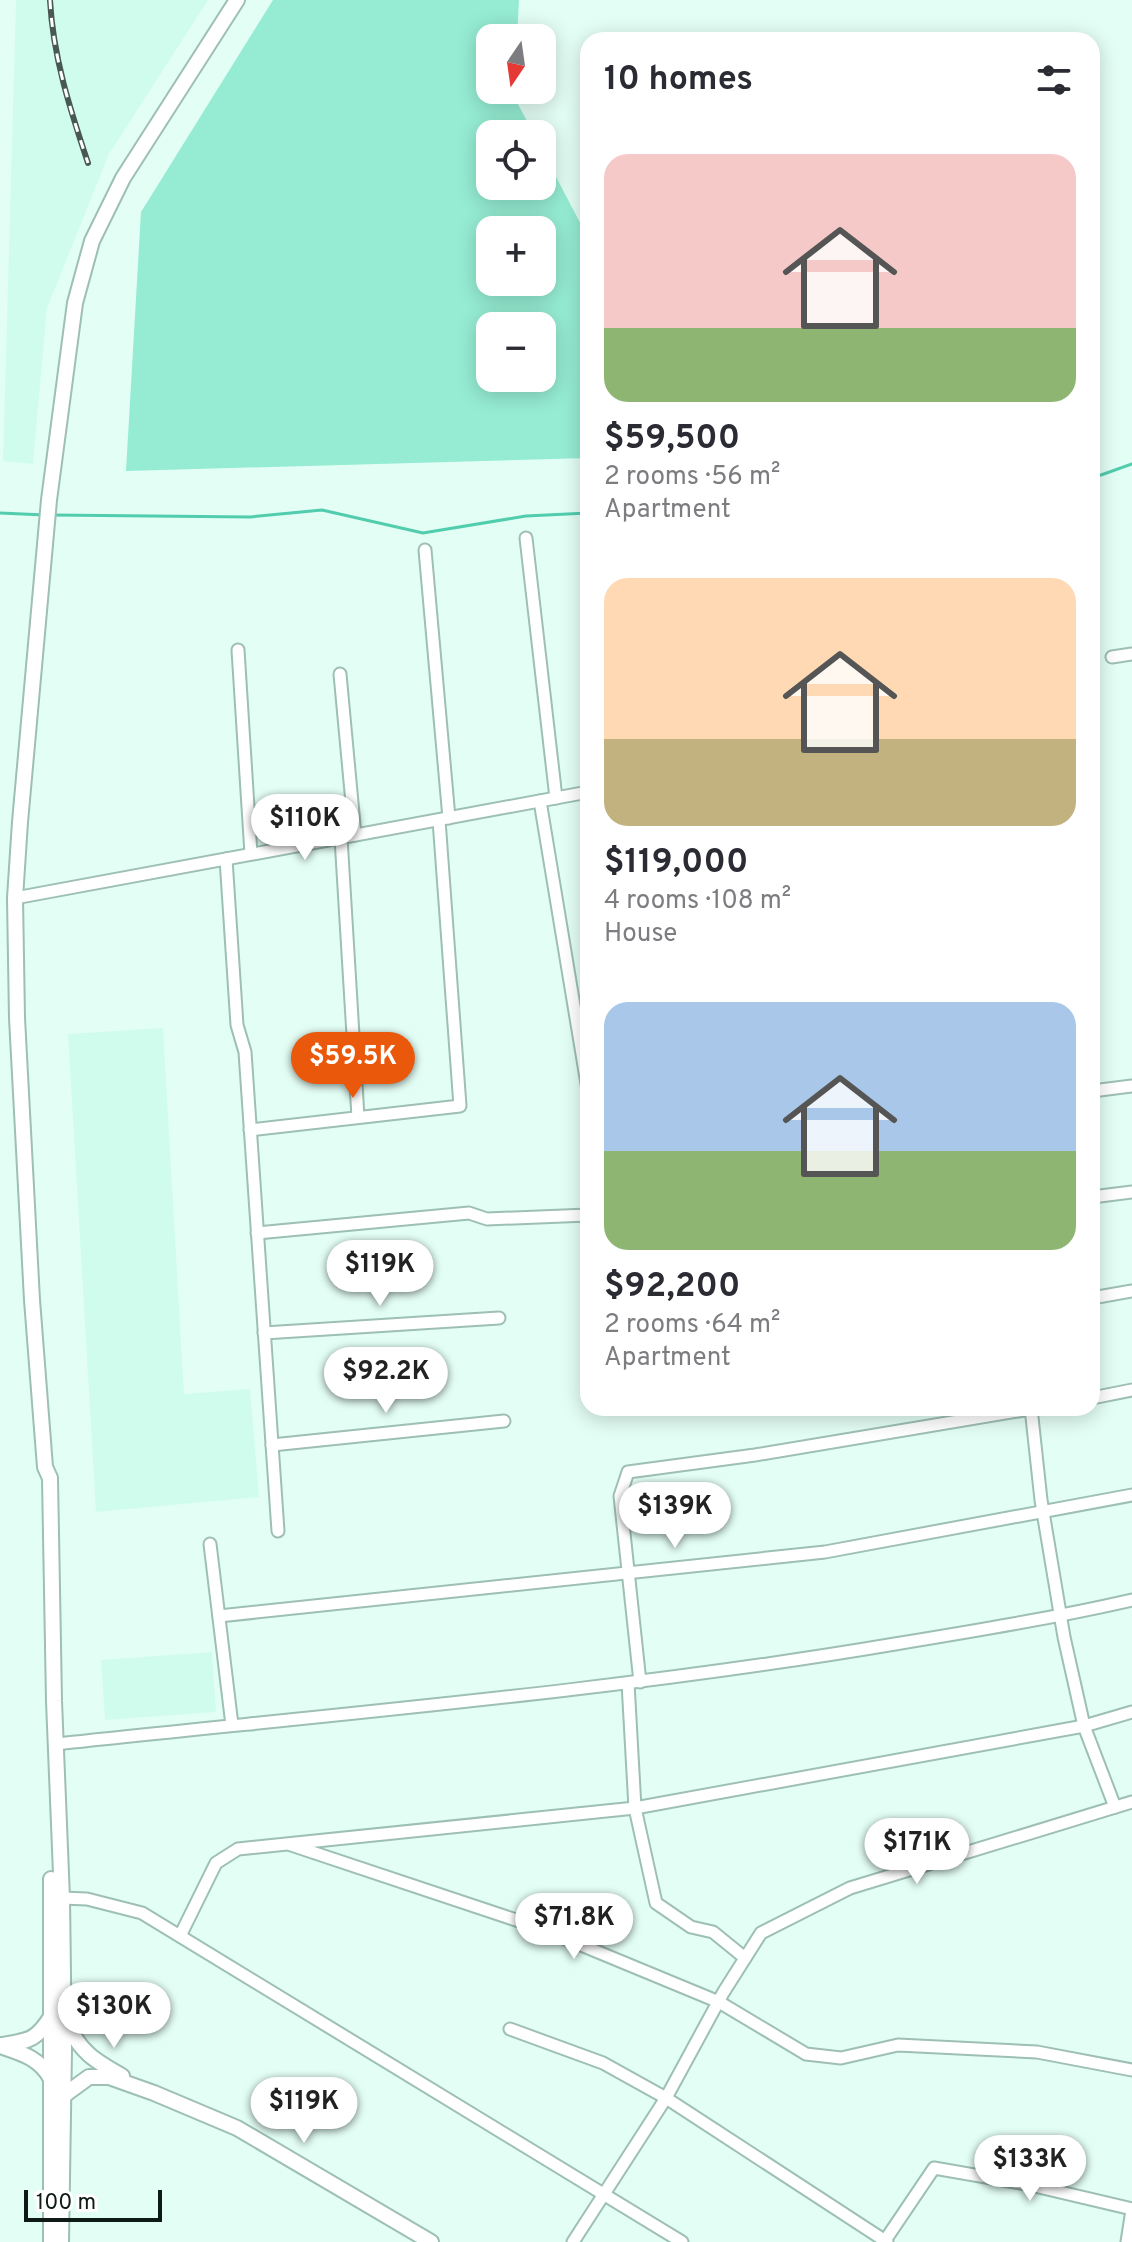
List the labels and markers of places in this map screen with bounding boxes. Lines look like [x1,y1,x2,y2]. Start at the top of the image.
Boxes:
pin: $110K [249,794,361,862]
pin: $59.5K [288,1032,418,1100]
pin: $119K [324,1240,436,1308]
pin: $92.2K [321,1347,451,1415]
pin: $139K [619,1482,731,1550]
pin: $171K [861,1818,973,1886]
pin: $71.8K [509,1893,639,1961]
pin: $130K [58,1982,170,2050]
pin: $119K [248,2077,360,2145]
pin: $133K [974,2135,1086,2203]

